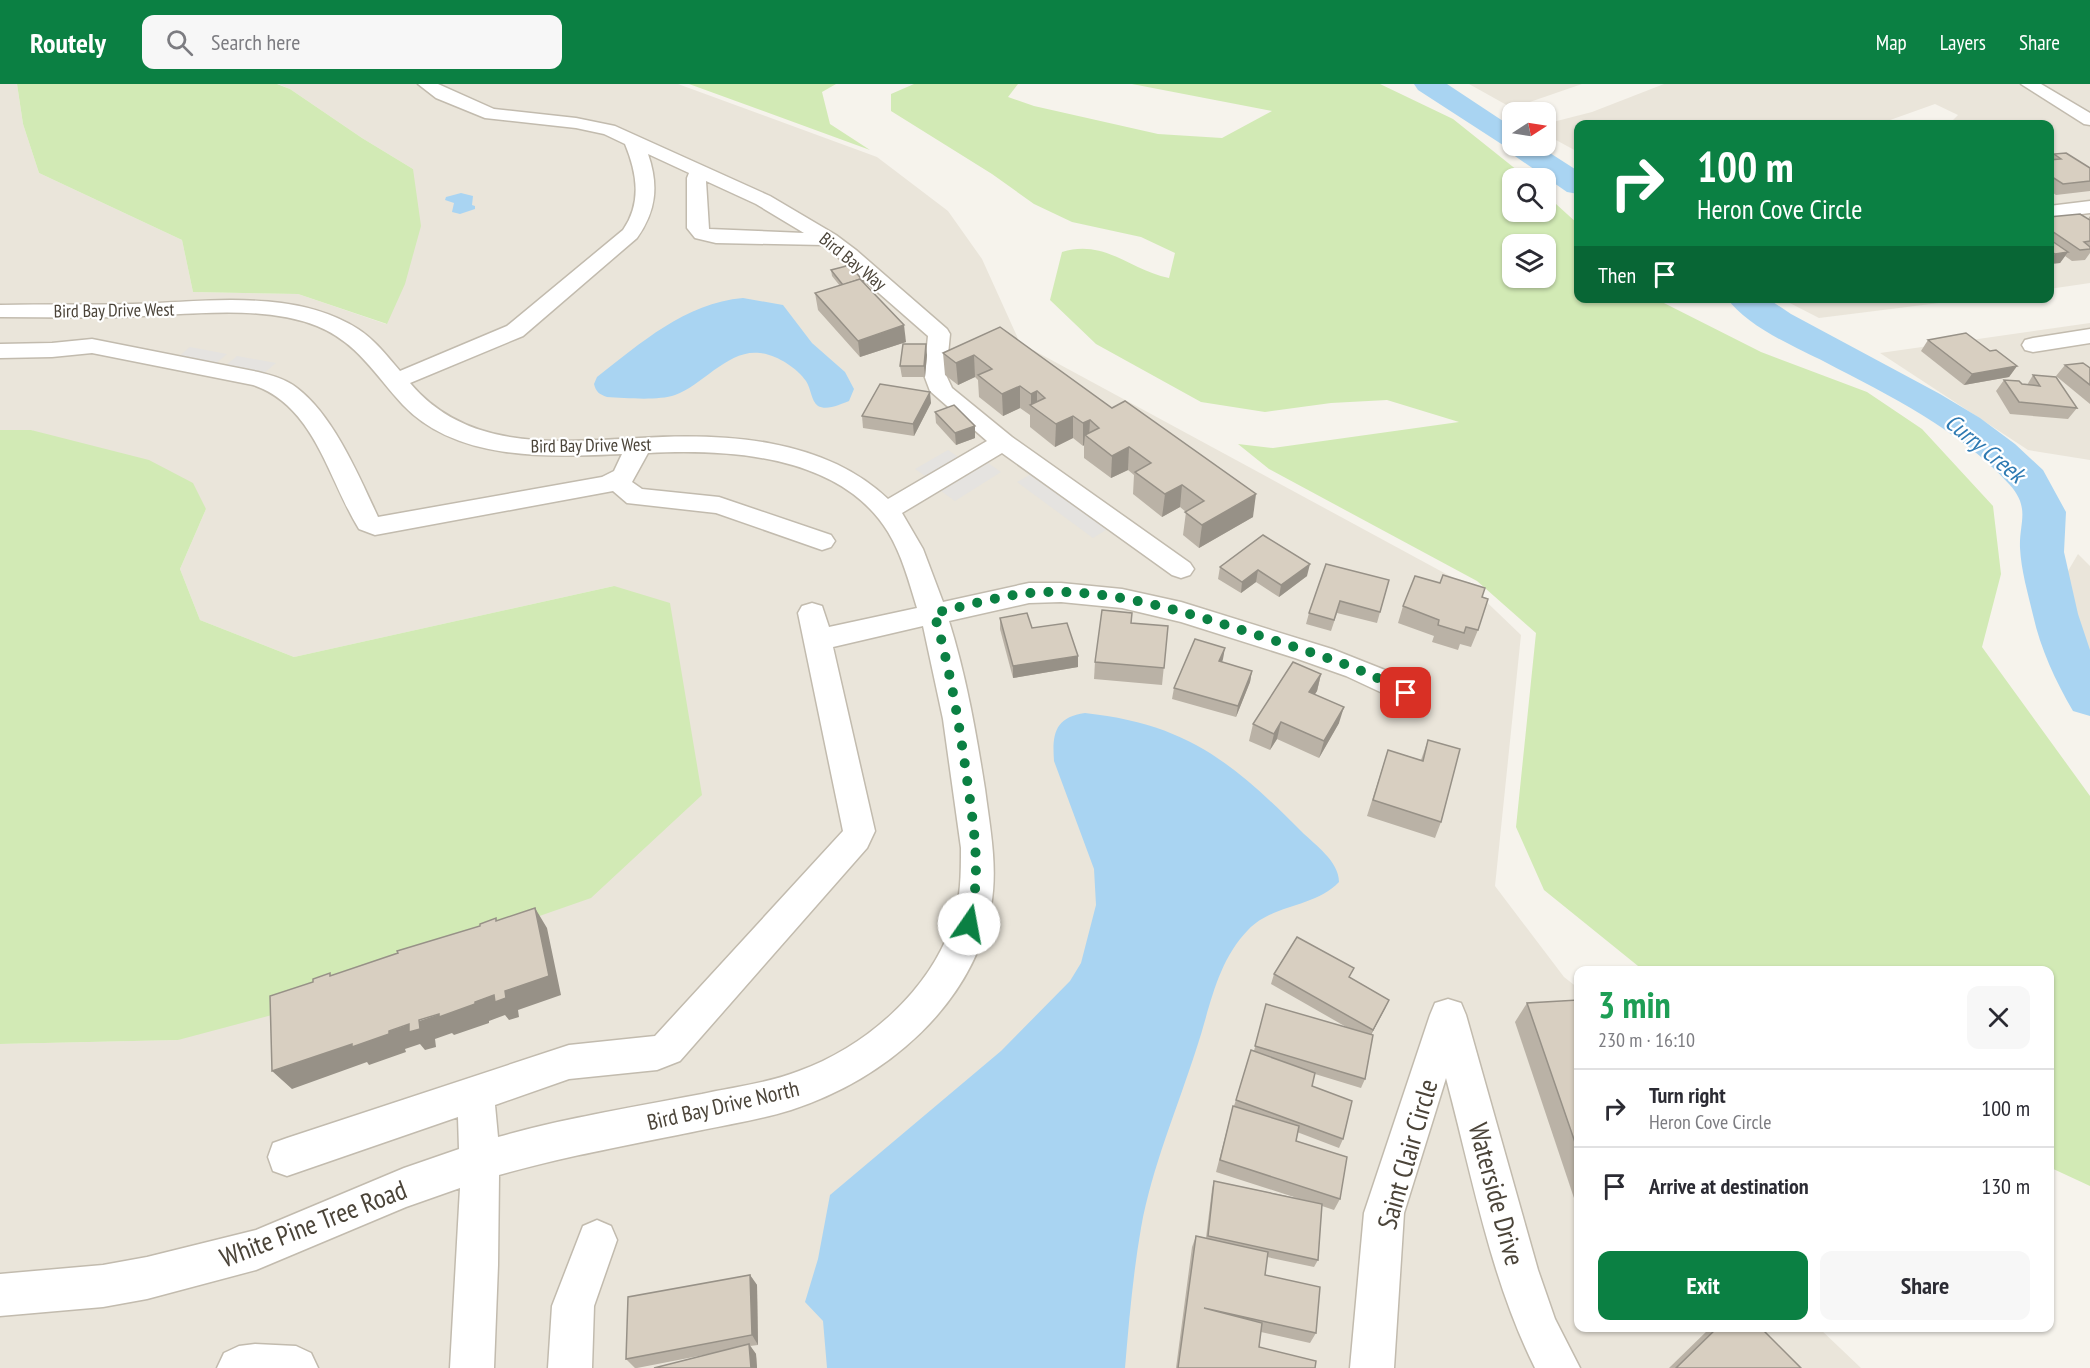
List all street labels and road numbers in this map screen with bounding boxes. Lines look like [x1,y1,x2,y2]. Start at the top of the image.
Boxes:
street label: Bird Bay Way [815,227,891,295]
street label: Bird Bay Drive West [53,297,175,323]
street label: Bird Bay Drive West [530,432,652,458]
street label: Bird Bay Drive North [644,1074,802,1136]
street label: Saint Clair Circle [1369,1075,1445,1233]
street label: Waterside Drive [1462,1119,1532,1269]
street label: White Pine Tree Road [215,1172,411,1274]

